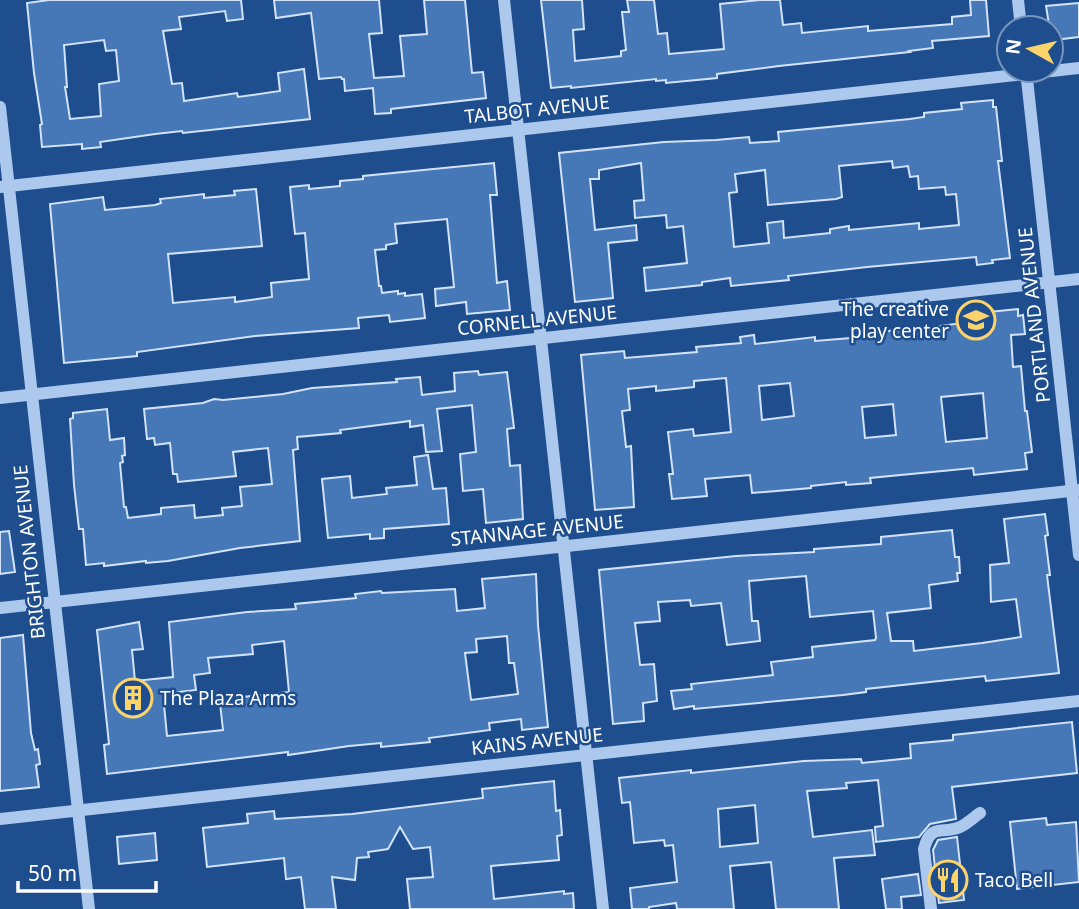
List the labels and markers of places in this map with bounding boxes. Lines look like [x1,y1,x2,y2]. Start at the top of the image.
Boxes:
place label: The creative play center [841,296,949,344]
school or university icon: The creative play center [955,299,997,341]
building icon: The Plaza Arms [112,677,154,719]
place label: The Plaza Arms [160,685,296,711]
restaurant icon: Taco Bell [927,859,969,901]
place label: Taco Bell [975,867,1053,893]

